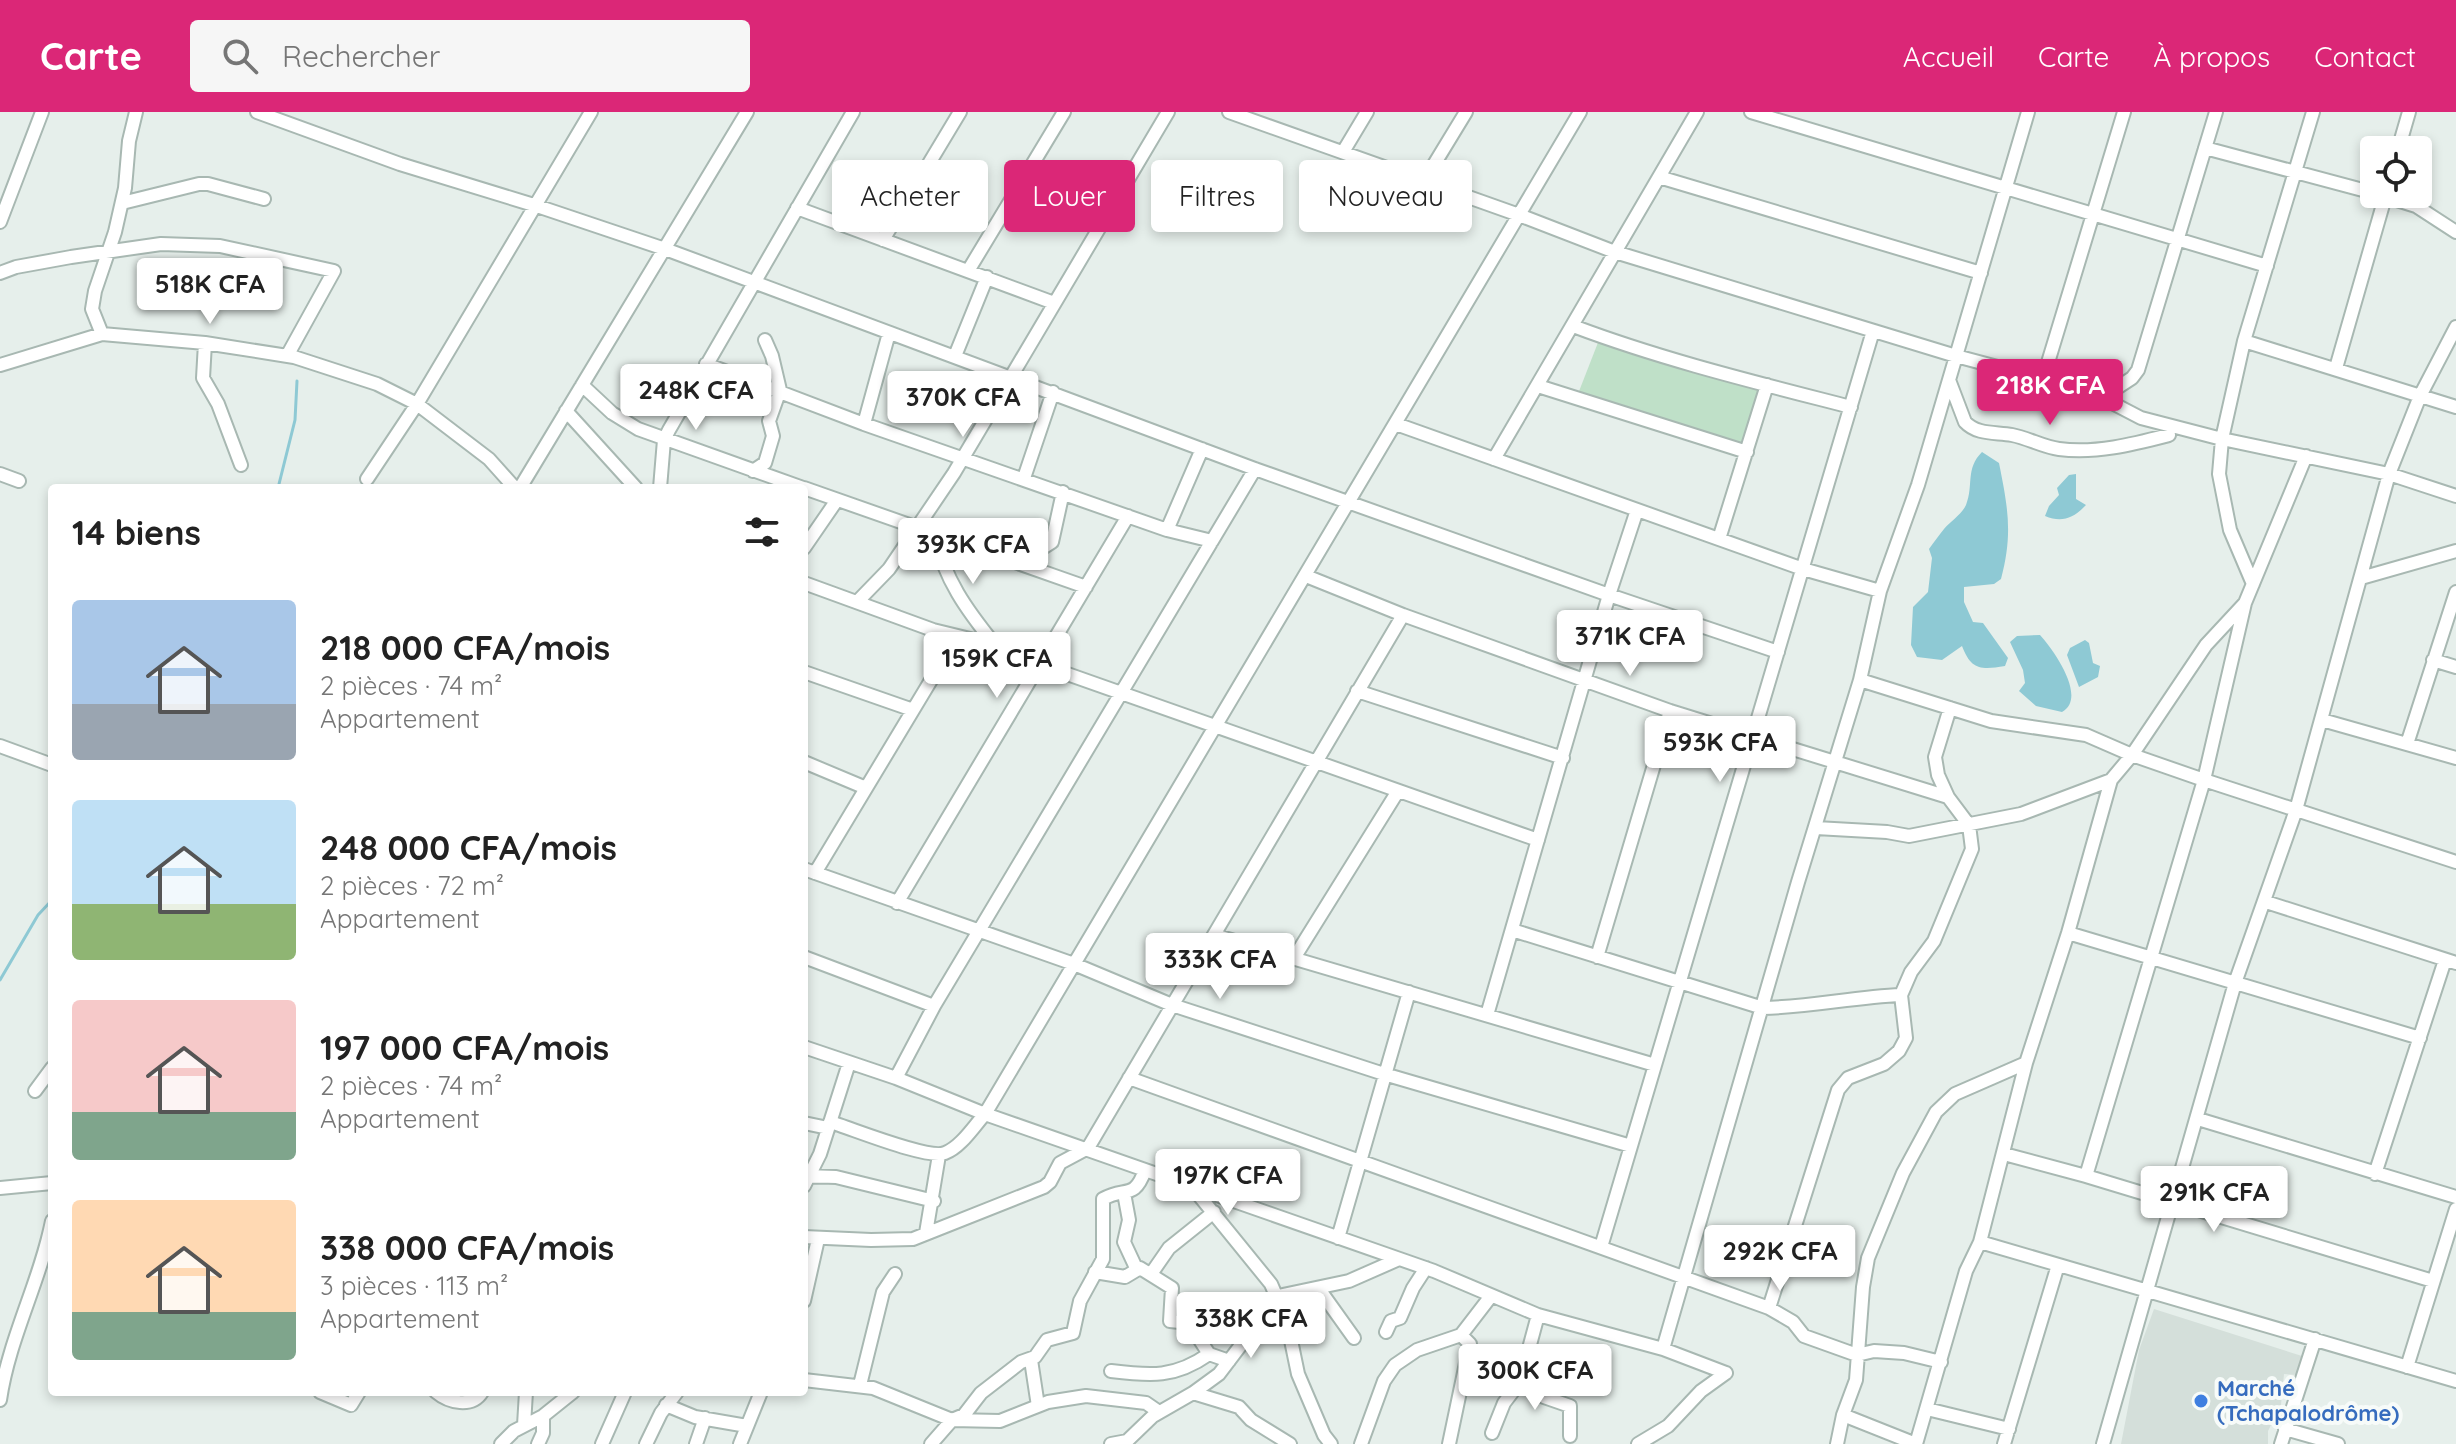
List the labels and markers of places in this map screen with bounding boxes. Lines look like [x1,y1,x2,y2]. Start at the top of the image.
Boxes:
pin: 518K CFA [127,258,293,326]
pin: 218K CFA [1967,359,2133,427]
pin: 248K CFA [613,364,779,432]
pin: 370K CFA [880,371,1046,439]
pin: 393K CFA [890,518,1056,586]
pin: 371K CFA [1547,610,1713,678]
pin: 159K CFA [914,632,1080,700]
pin: 593K CFA [1637,716,1803,784]
pin: 333K CFA [1137,933,1303,1001]
pin: 197K CFA [1145,1149,1311,1217]
pin: 291K CFA [2131,1166,2297,1234]
pin: 292K CFA [1697,1225,1863,1293]
pin: 338K CFA [1168,1292,1334,1360]
pin: 300K CFA [1452,1344,1618,1412]
place label: Marché (Tchapalodrôme) [2217,1374,2400,1427]
marker: Marché (Tchapalodrôme) [2192,1392,2210,1410]

